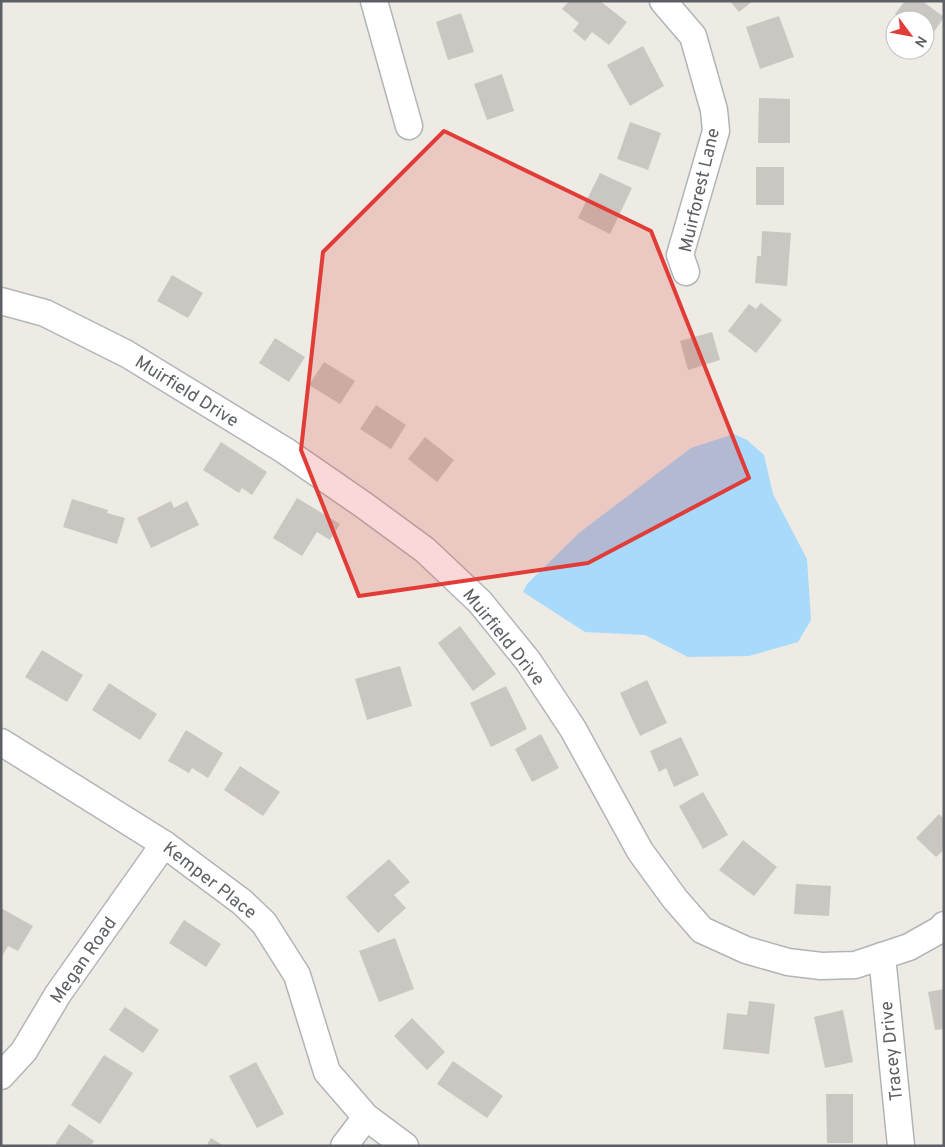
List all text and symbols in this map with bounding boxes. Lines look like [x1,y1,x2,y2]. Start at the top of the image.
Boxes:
north arrow [885,10,935,60]
text: N [910,32,930,50]
street label: Muirforest Lane [675,126,726,255]
street label: Muirfield Drive [130,351,242,433]
street label: Muirfield Drive [457,585,549,691]
street label: Kemper Place [157,837,261,925]
street label: Megan Road [46,913,122,1009]
street label: Tracey Drive [876,1000,909,1102]

